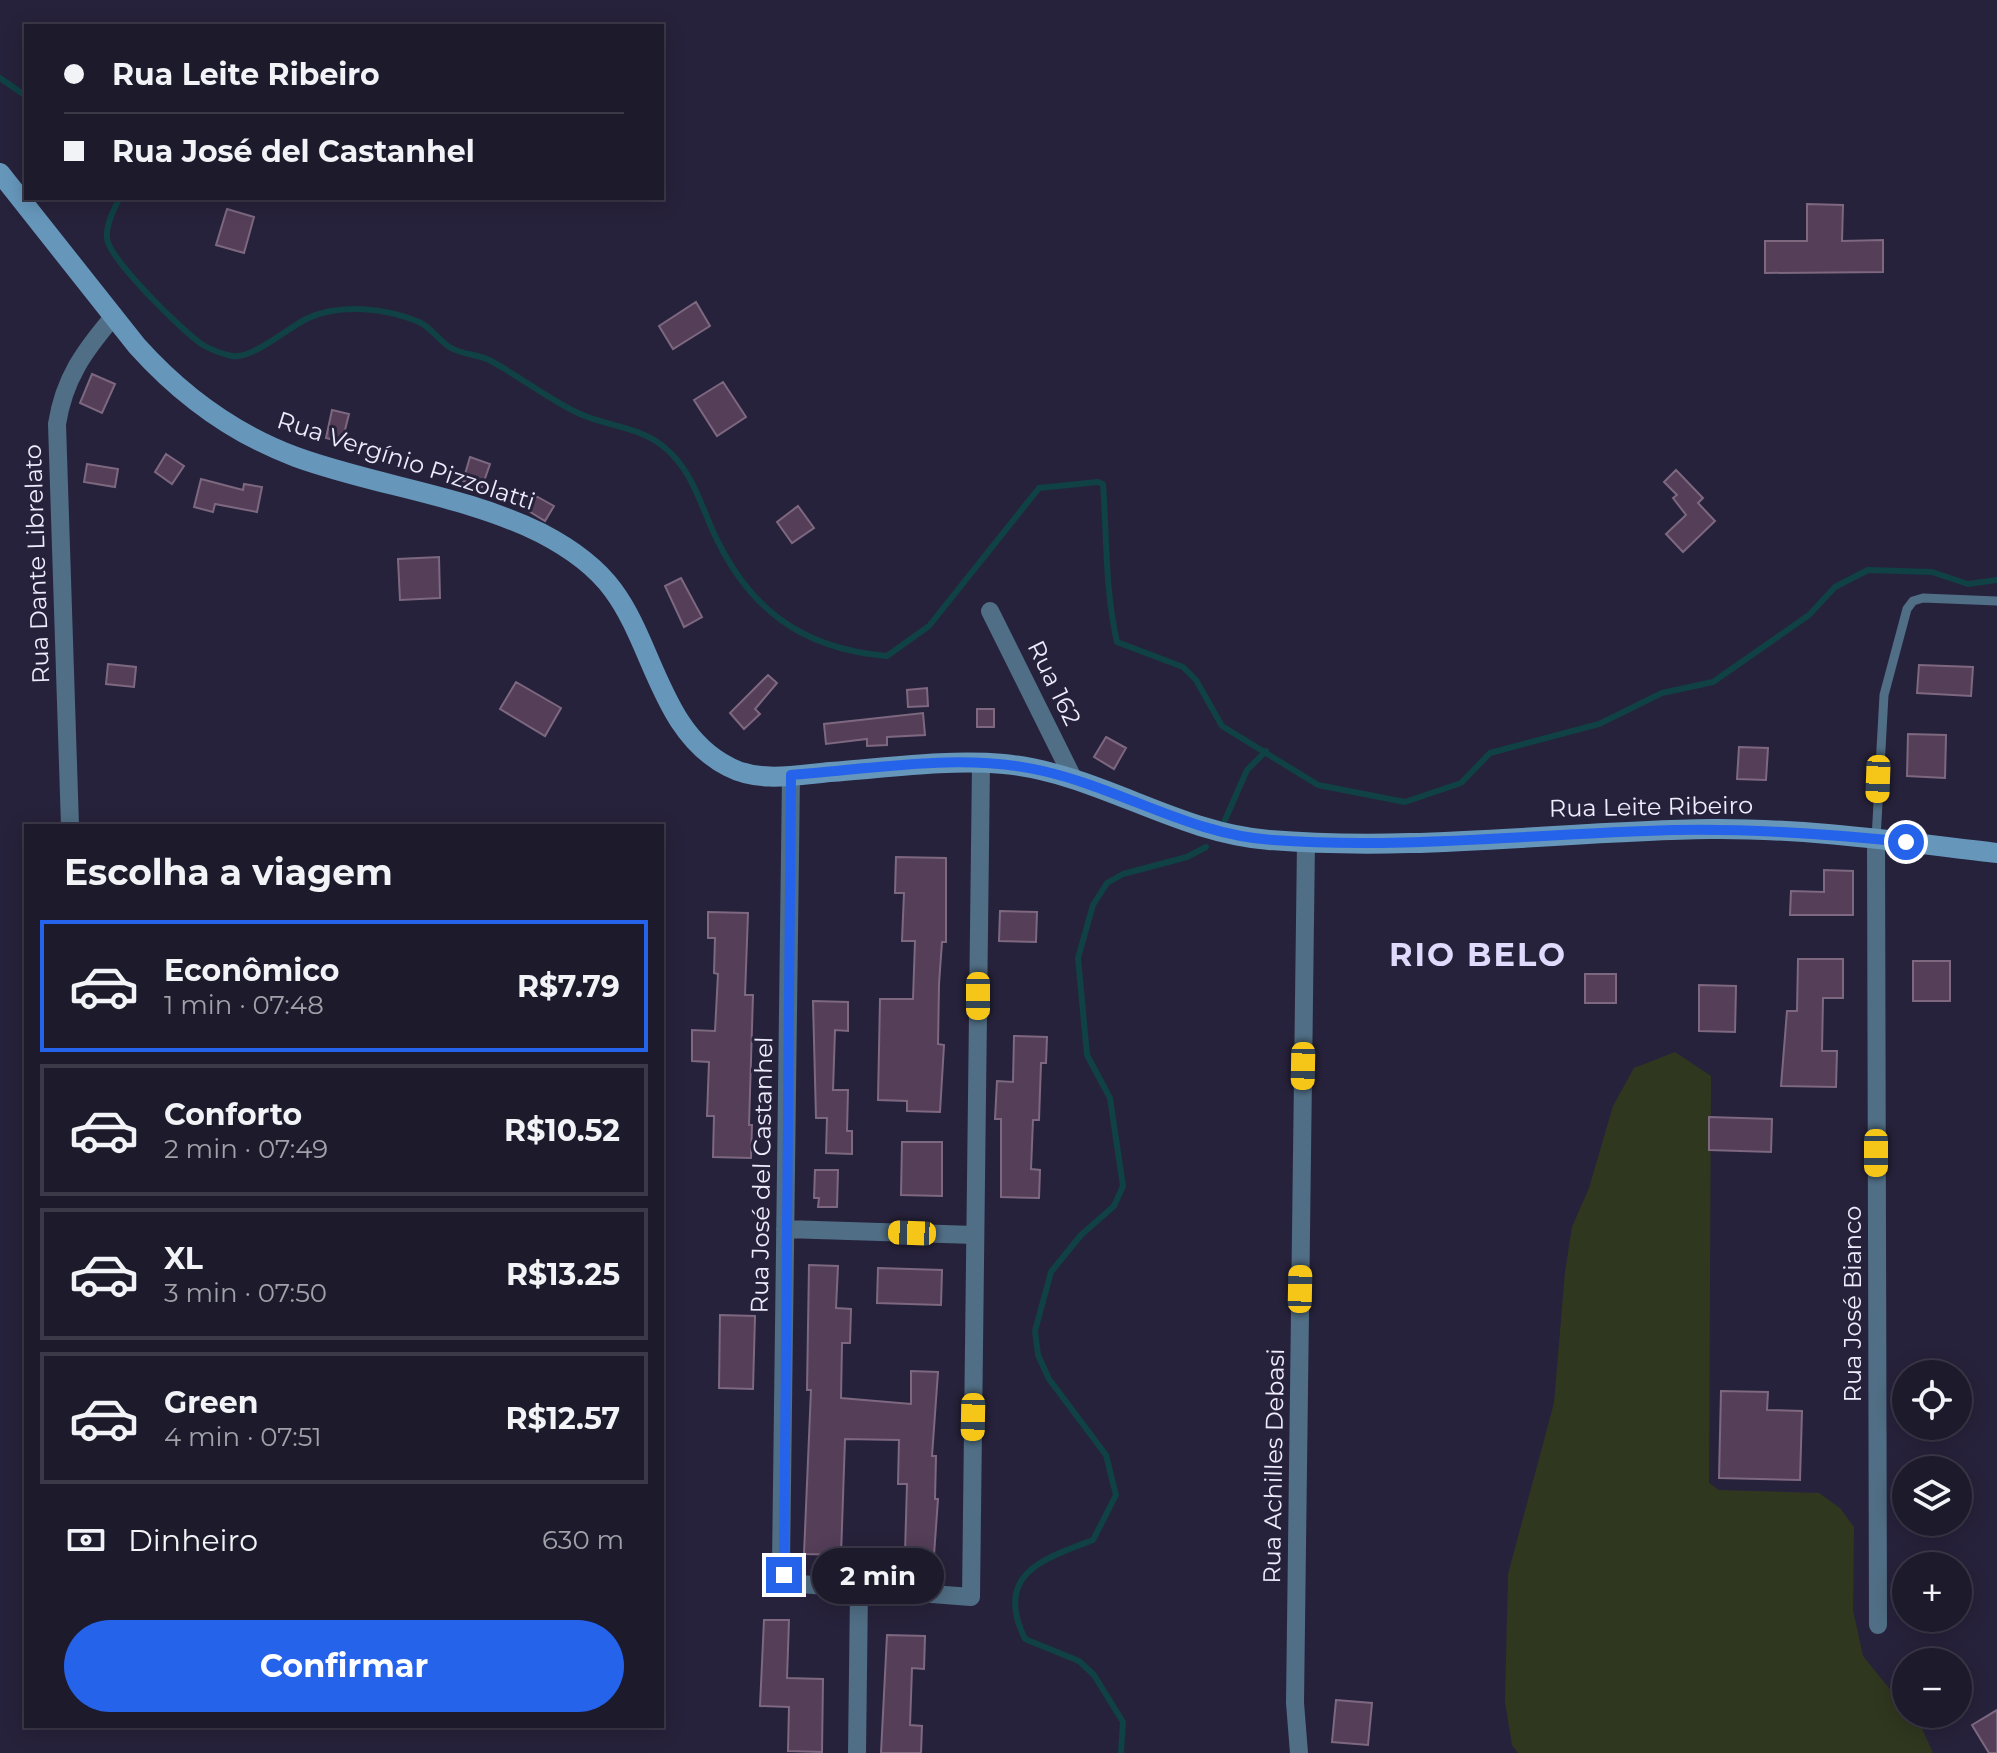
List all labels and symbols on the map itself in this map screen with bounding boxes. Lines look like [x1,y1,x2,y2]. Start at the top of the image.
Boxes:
street label: Rua Vergínio Pizzolatti [274,405,539,516]
street label: Rua Dante Librelato [18,444,55,684]
street label: Rua 162 [1022,636,1087,730]
car [1865,755,1891,803]
street label: Rua Leite Ribeiro [1549,790,1753,823]
route start [1888,824,1924,860]
district label: RIO BELO [1389,935,1567,974]
car [966,972,990,1020]
street label: Rua José del Castanhel [745,1036,778,1313]
car [1291,1042,1315,1090]
car [1864,1129,1888,1177]
street label: Rua José Bianco [1838,1206,1867,1402]
car [888,1220,936,1246]
car [1288,1265,1312,1313]
street label: Rua Achilles Debasi [1257,1348,1290,1584]
car [961,1393,985,1441]
callout: 2 min [812,1547,944,1603]
route end [766,1557,802,1593]

